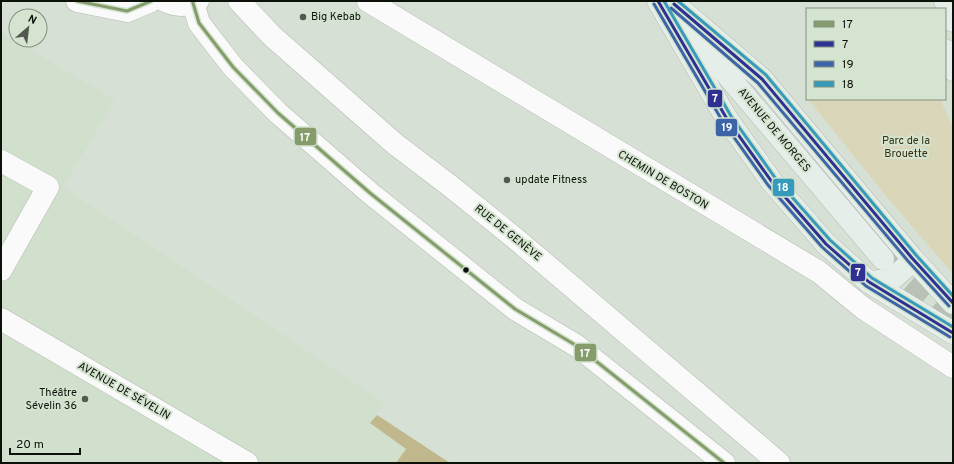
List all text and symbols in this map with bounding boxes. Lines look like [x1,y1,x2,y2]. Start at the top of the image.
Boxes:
north arrow [8,8,48,48]
legend [806,8,946,100]
place label: Big Kebab [311,10,361,24]
text: N [25,12,39,28]
marker: Big Kebab [298,12,308,22]
text: 17 [842,17,853,33]
text: 7 [842,37,848,53]
text: 19 [842,57,854,73]
text: 18 [842,77,854,93]
street label: AVENUE DE MORGES [735,85,813,175]
line badge: 7 [707,89,723,108]
text: 7 [712,92,718,106]
line badge: 19 [715,118,738,137]
text: 19 [721,121,733,135]
line badge: 17 [294,127,317,146]
text: 17 [300,131,310,145]
park label: Parc de la Brouette [882,134,930,161]
street label: CHEMIN DE BOSTON [615,147,711,213]
place label: update Fitness [515,173,587,187]
marker: update Fitness [502,175,512,185]
line badge: 18 [772,178,795,197]
text: 18 [777,181,789,195]
street label: RUE DE GENÈVE [472,201,545,264]
line badge: 7 [850,263,866,282]
unlabelled marker [461,265,471,275]
text: 7 [855,266,861,280]
line badge: 17 [574,343,597,362]
text: 17 [580,347,590,361]
street label: AVENUE DE SÉVELIN [75,358,173,423]
place label: Théâtre Sévelin 36 [26,386,77,413]
marker: Théâtre Sévelin 36 [80,394,90,404]
scale bar [10,430,80,456]
text: 20 m [16,437,44,453]

